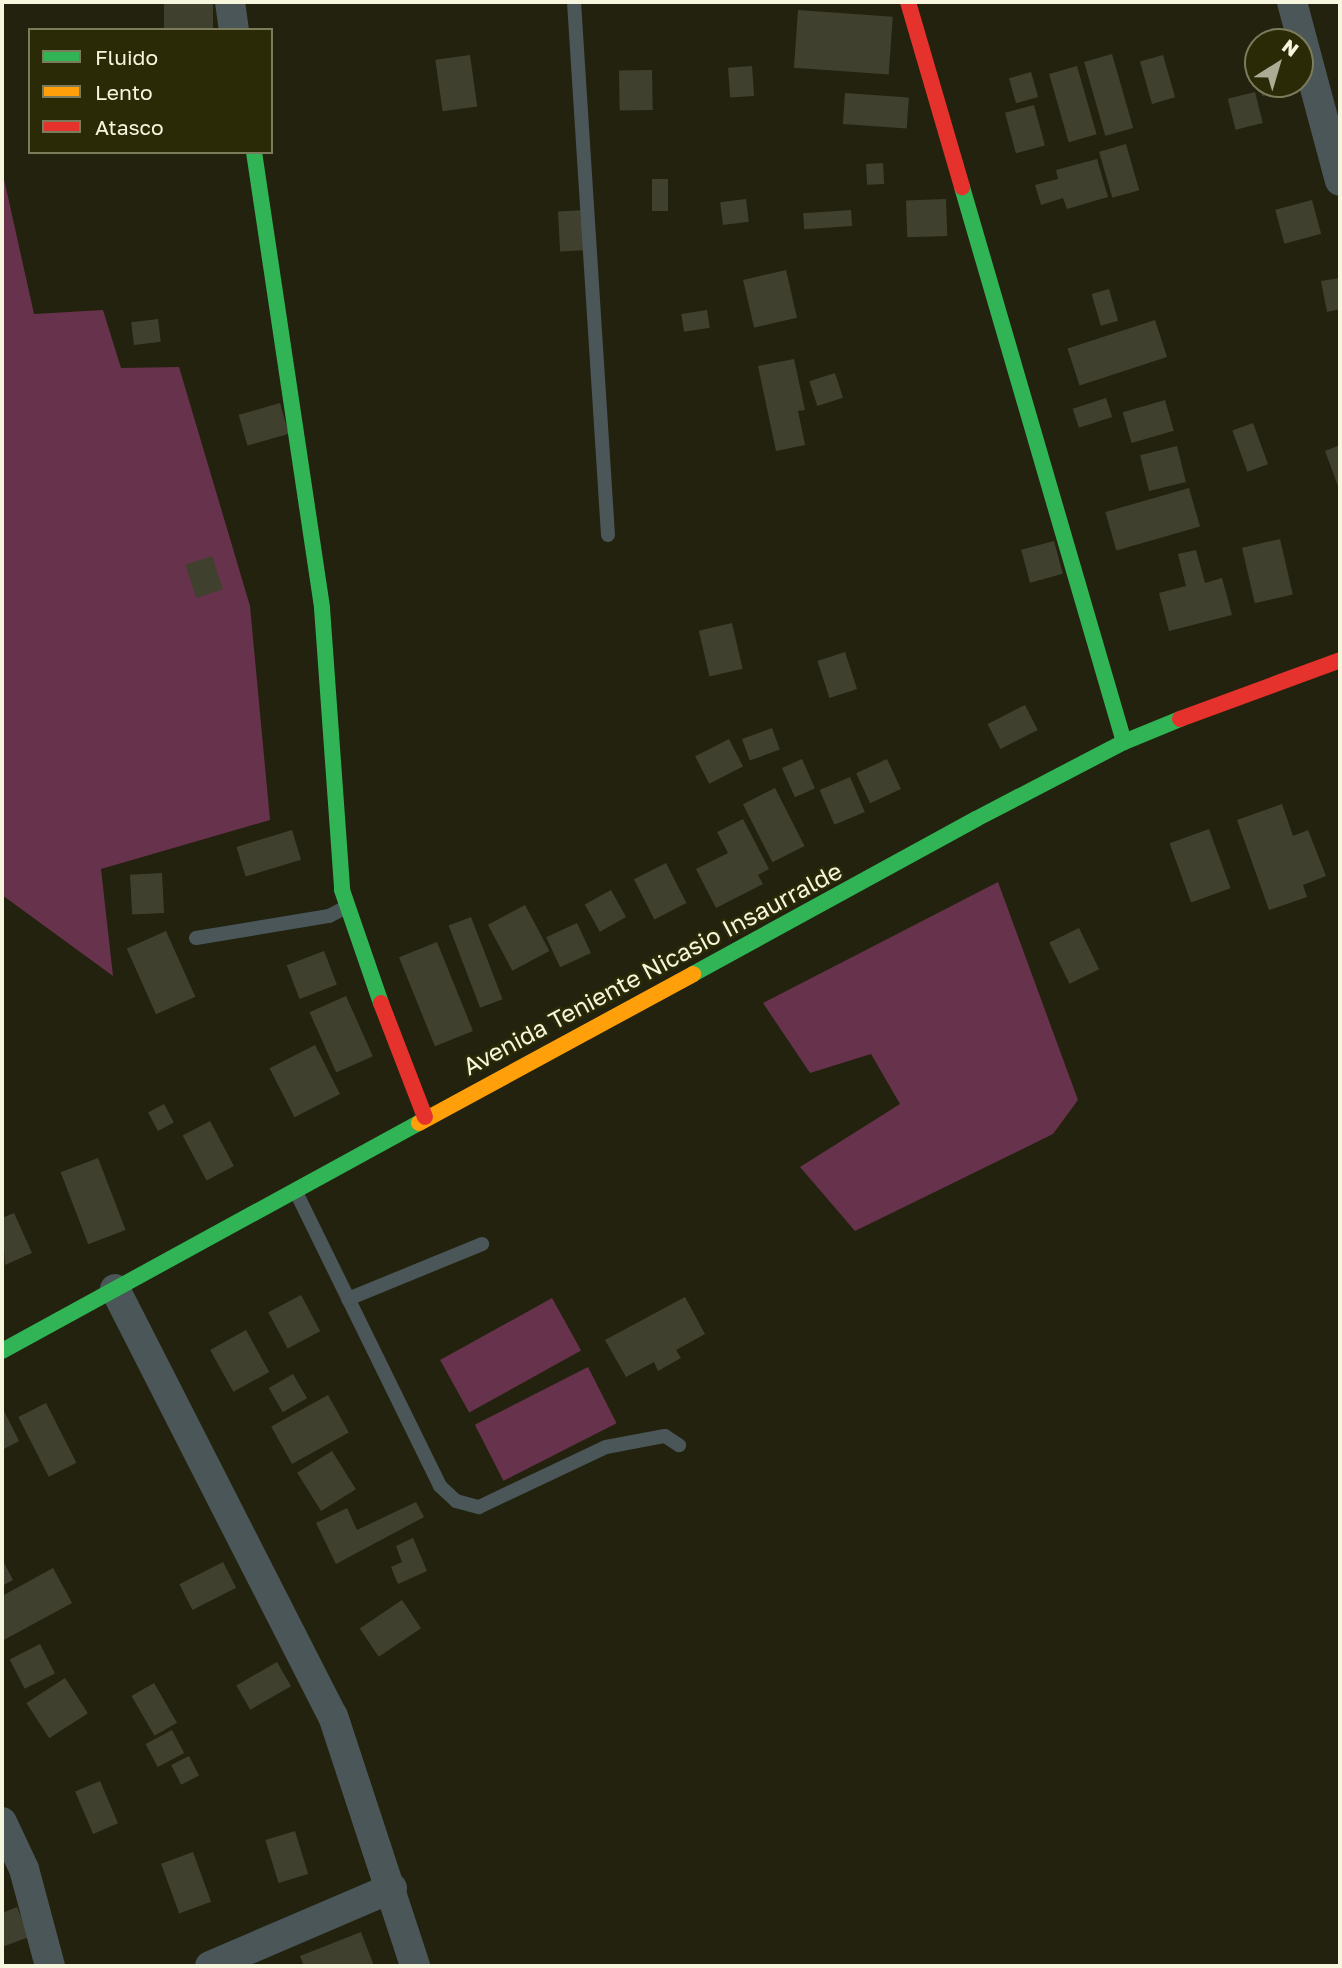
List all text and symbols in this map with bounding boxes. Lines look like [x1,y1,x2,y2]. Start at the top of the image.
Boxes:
legend [28,28,273,154]
north arrow [1244,28,1314,98]
text: N [1278,34,1303,61]
text: Fluido [95,44,158,70]
text: Lento [95,79,153,105]
text: Atasco [95,114,164,140]
street label: Avenida Teniente Nicasio Insaurralde [458,856,846,1080]

